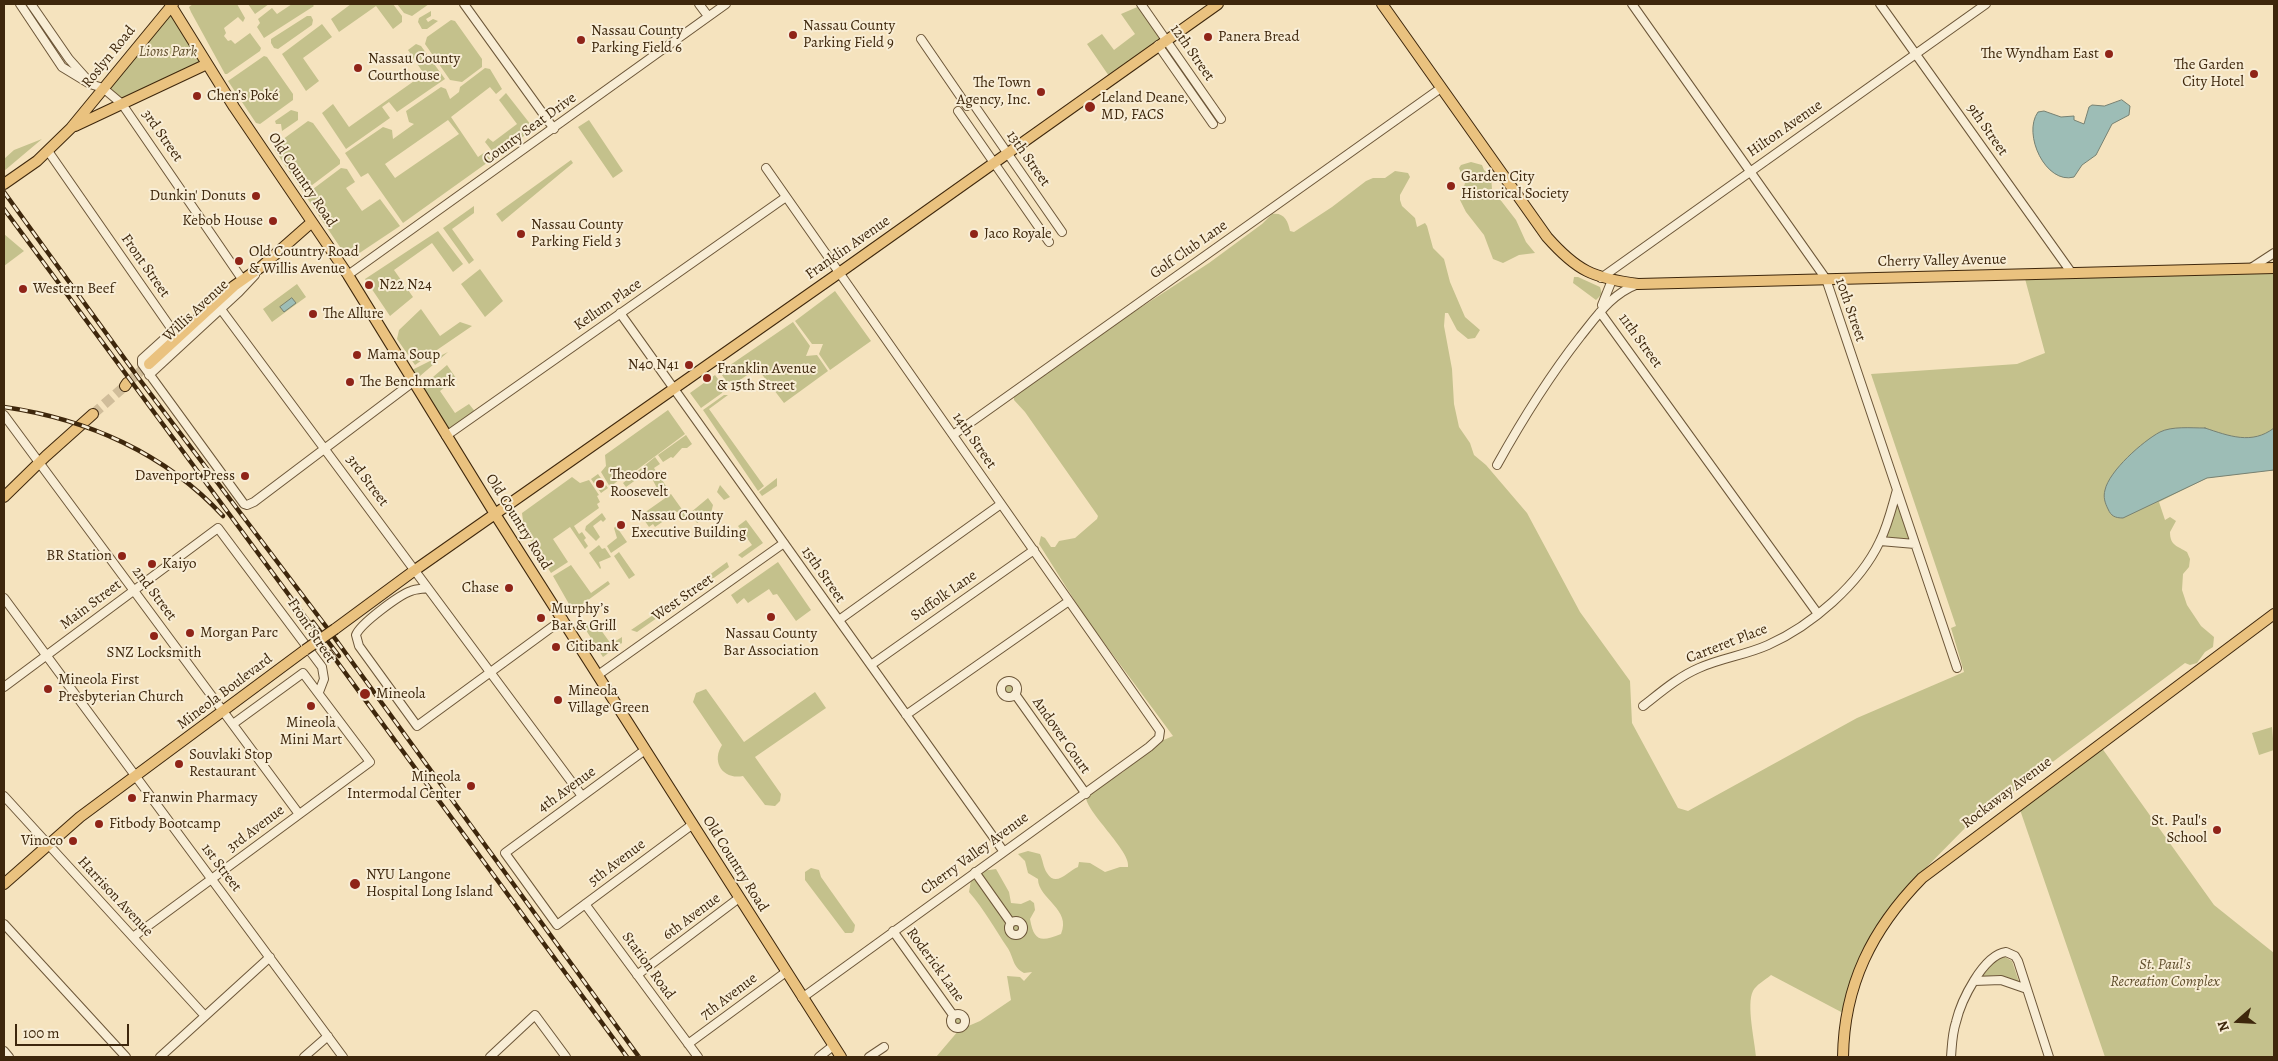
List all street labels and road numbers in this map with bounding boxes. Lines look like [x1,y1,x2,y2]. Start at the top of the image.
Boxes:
street label: 12th Street [1166,21,1218,85]
street label: Roslyn Road [78,22,140,92]
street label: County Seat Drive [480,89,580,169]
street label: Hilton Avenue [1744,97,1826,161]
street label: 9th Street [1963,100,2011,160]
street label: 3rd Street [137,106,187,166]
street label: 13th Street [1002,128,1054,190]
street label: Old Country Road [264,129,340,231]
street label: Franklin Avenue [802,212,894,284]
street label: Golf Club Lane [1147,217,1231,283]
street label: Front Street [117,231,173,301]
street label: Cherry Valley Avenue [1877,251,2007,271]
street label: Kellum Place [571,275,645,335]
street label: Willis Avenue [160,276,232,346]
street label: 10th Street [1831,276,1869,344]
street label: 11th Street [1614,310,1666,372]
street label: 14th Street [948,409,1000,473]
street label: 3rd Street [342,452,392,510]
street label: Old Country Road [481,471,555,573]
street label: 15th Street [797,543,849,607]
street label: 2nd Street [128,563,180,625]
street label: Suffolk Lane [908,567,980,625]
street label: West Street [649,570,717,626]
street label: Main Street [57,576,125,634]
street label: Front Street [283,596,339,666]
street label: Carteret Place [1684,620,1770,668]
street label: Mineola Boulevard [174,650,276,734]
street label: Andover Court [1028,694,1094,778]
street label: Rockaway Avenue [1959,753,2055,833]
street label: 4th Avenue [534,763,600,817]
street label: 3rd Avenue [224,801,288,857]
street label: Cherry Valley Avenue [918,809,1032,899]
street label: Old Country Road [698,813,772,915]
street label: 5th Avenue [585,836,649,890]
street label: 1st Street [197,840,245,896]
street label: Harrison Avenue [73,853,157,941]
street label: 6th Avenue [660,889,724,945]
street label: Roderick Lane [902,924,968,1006]
street label: Station Road [618,929,678,1003]
street label: 7th Avenue [697,970,761,1024]

